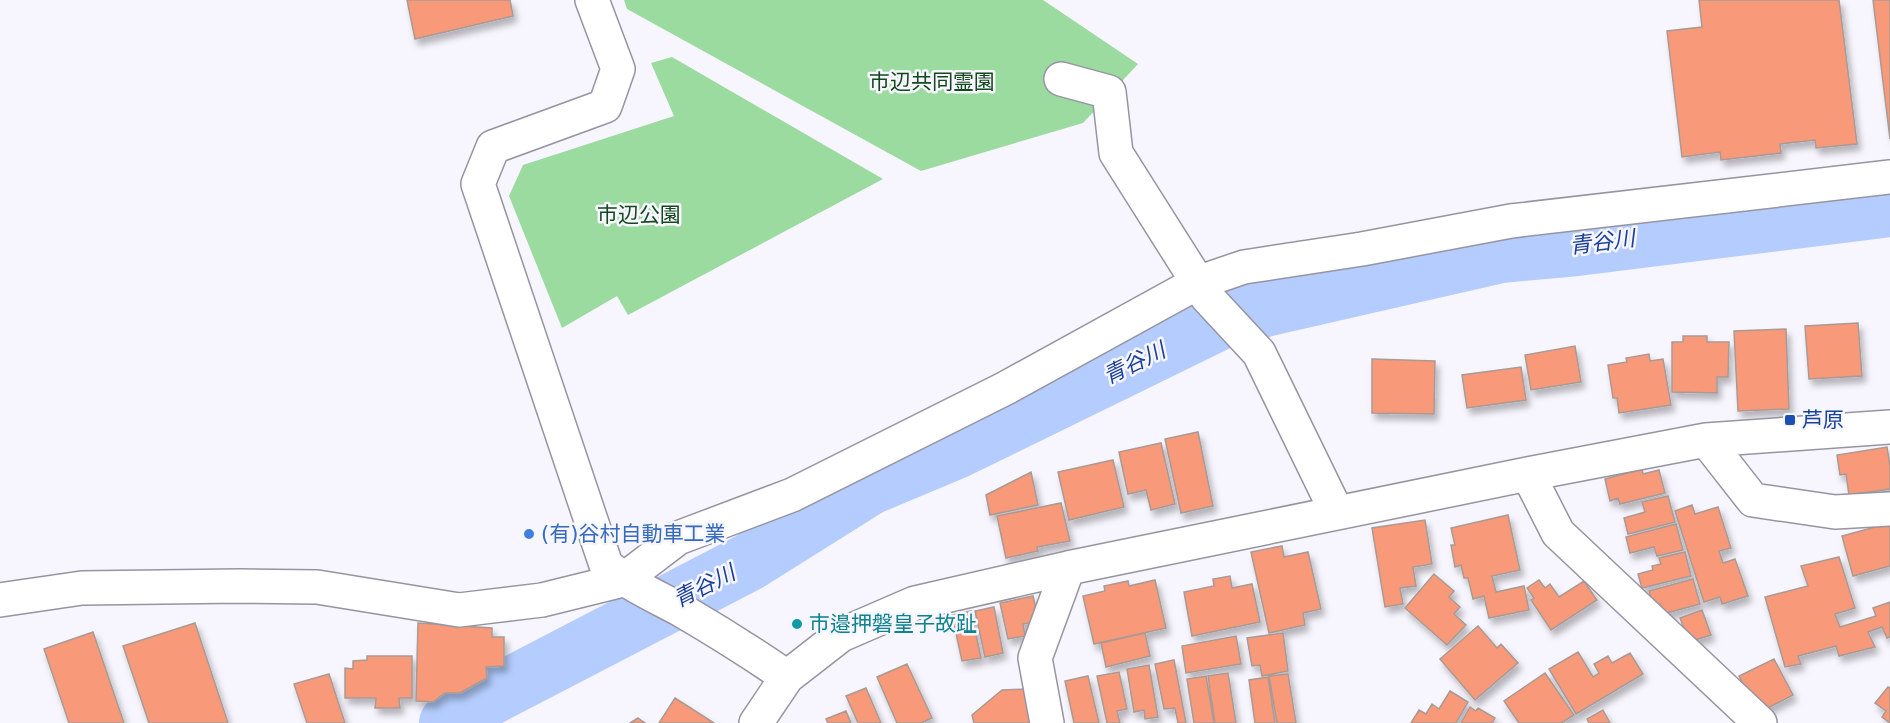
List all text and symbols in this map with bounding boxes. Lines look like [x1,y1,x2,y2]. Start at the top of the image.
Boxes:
park label: 市辺共同霊園 [869,70,995,94]
park label: 市辺公園 [597,203,681,227]
water label: 青谷川 [1568,225,1638,258]
water label: 青谷川 [1099,336,1171,389]
place label: 芦原 [1802,408,1844,432]
marker: 芦原 [1783,413,1797,427]
place label: (有)谷村自動車工業 [541,522,725,546]
marker: (有)谷村自動車工業 [522,527,536,541]
water label: 青谷川 [669,559,741,612]
place label: 市邉押磐皇子故趾 [809,612,977,636]
marker: 市邉押磐皇子故趾 [790,617,804,631]

